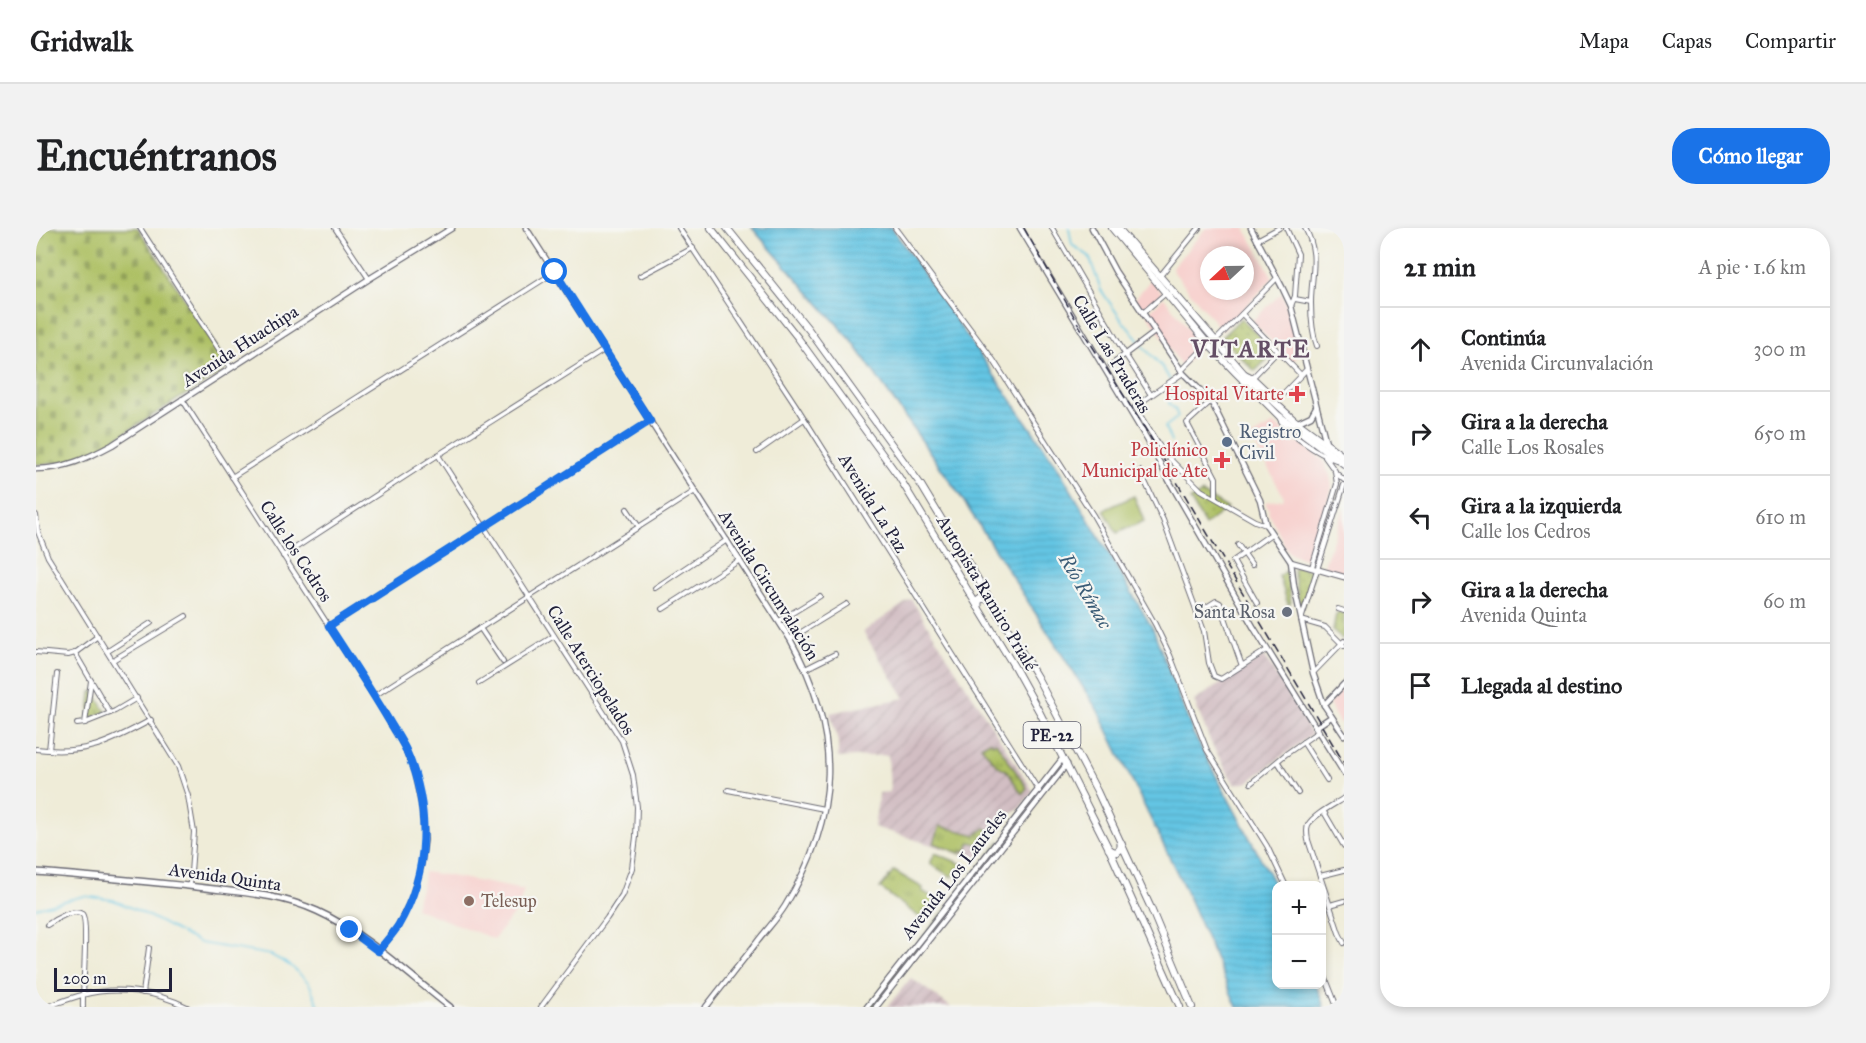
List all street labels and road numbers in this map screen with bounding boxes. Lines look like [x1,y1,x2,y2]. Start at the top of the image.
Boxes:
street label: Calle Las Praderas [1068,291,1156,417]
street label: Avenida Huachipa [177,300,303,392]
street label: Avenida La Paz [833,448,912,557]
street label: Calle los Cedros [255,496,337,606]
street label: Avenida Circunvalación [713,505,824,664]
street label: Autopista Ramiro Prialé [931,510,1042,675]
street label: Calle Aterciopelados [542,601,640,739]
road number: PE-22 [1024,722,1080,748]
street label: Avenida Los Laureles [896,805,1012,944]
street label: Avenida Quinta [166,858,283,896]

